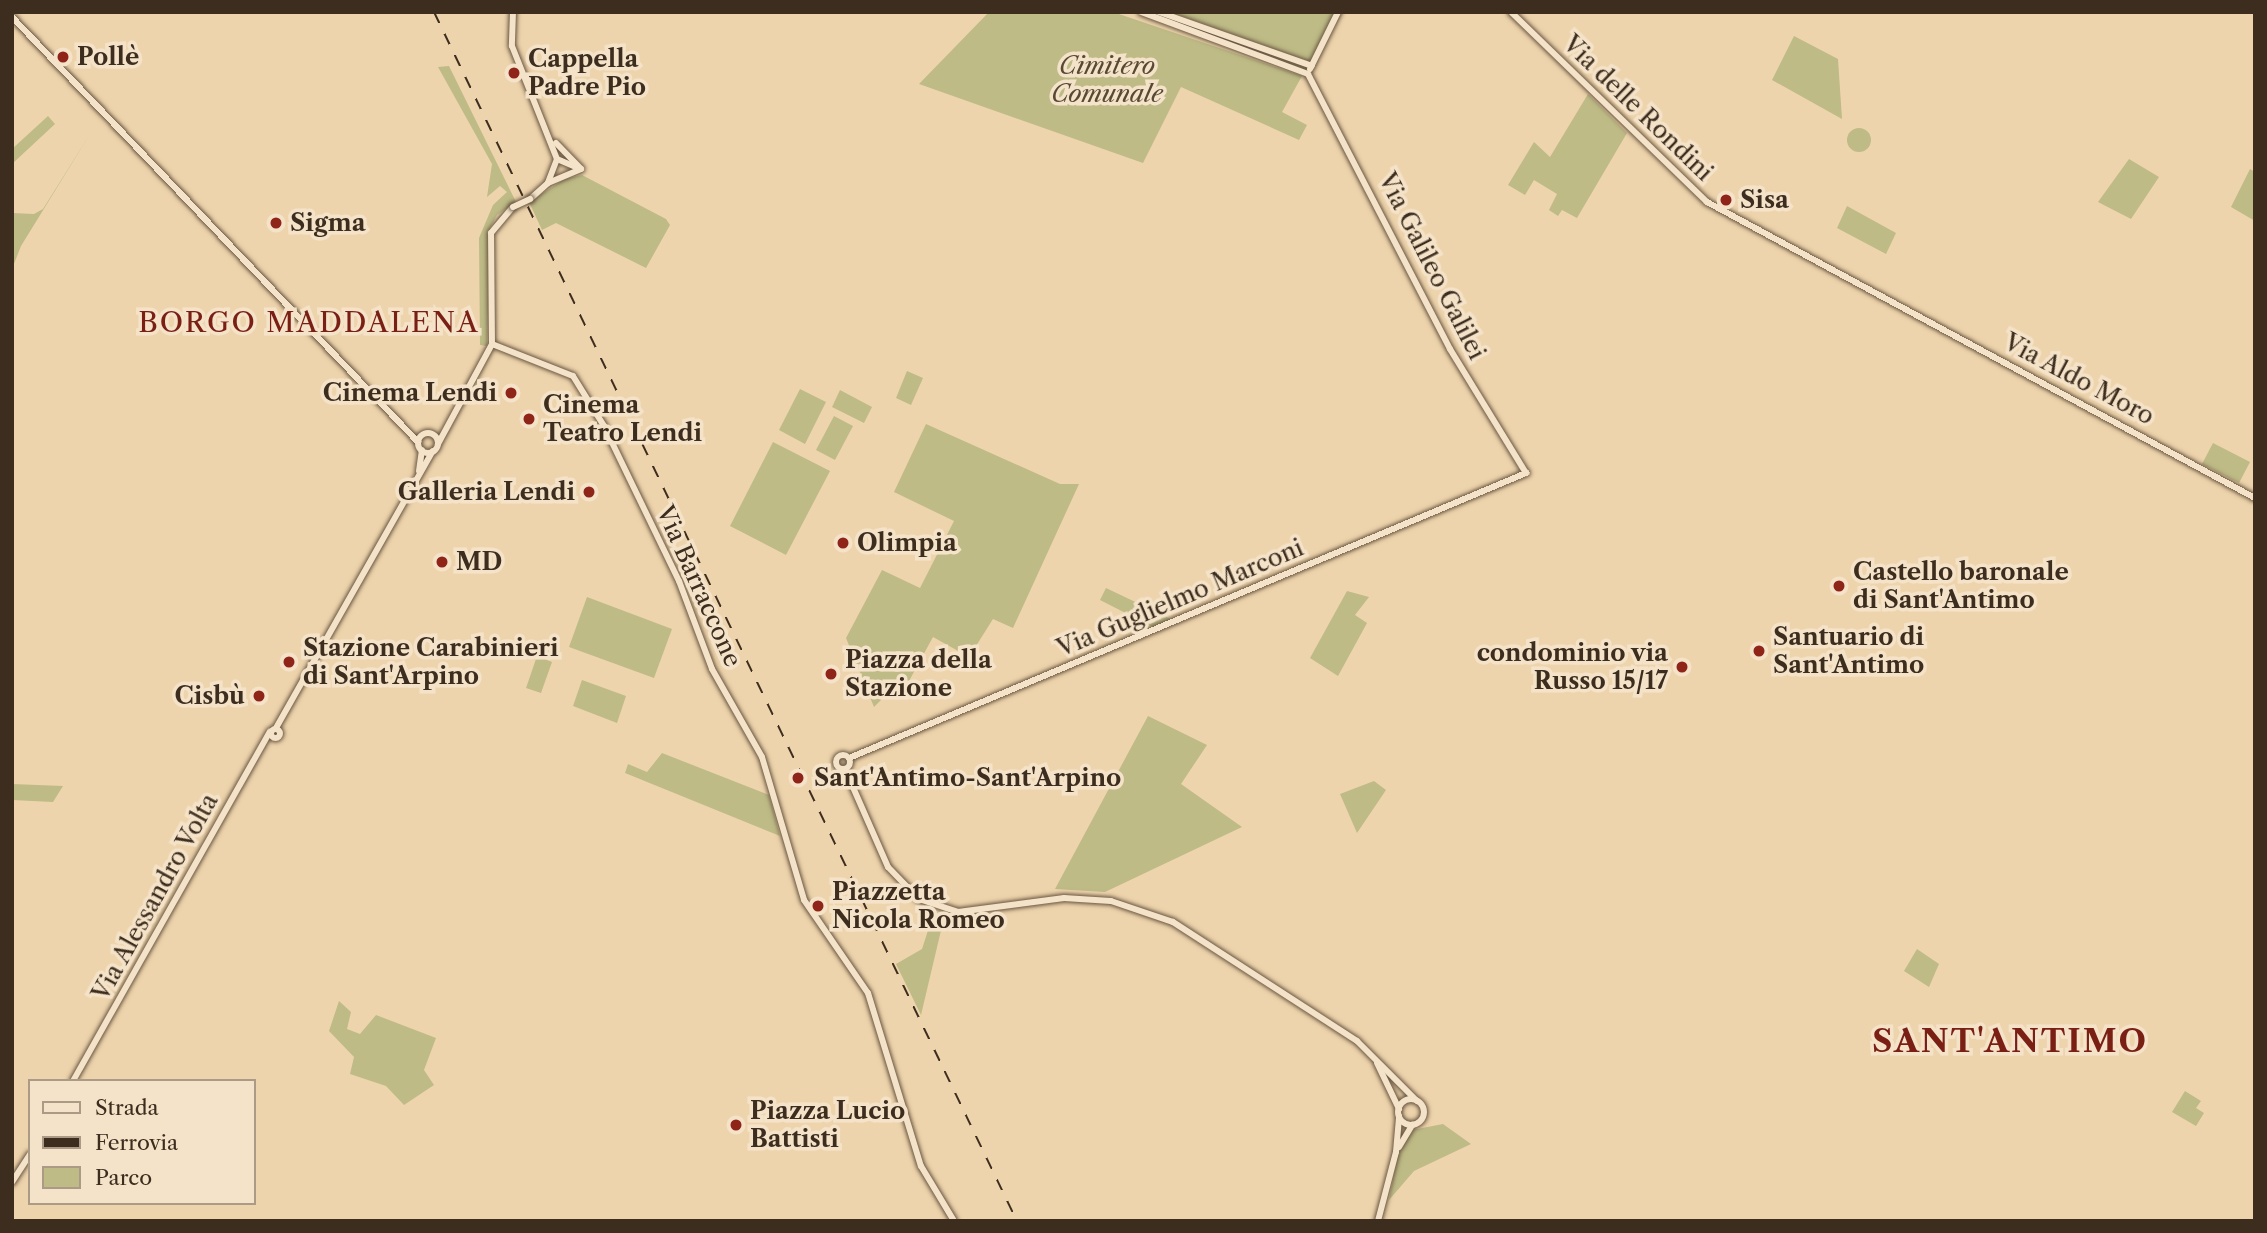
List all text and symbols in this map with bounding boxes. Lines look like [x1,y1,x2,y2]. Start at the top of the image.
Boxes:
street label: Via delle Rondini [1557,29,1719,187]
place label: Pollè [77,43,139,71]
place label: Cappella Padre Pio [528,45,646,101]
marker: Pollè [55,49,71,65]
park label: Cimitero Comunale [1051,52,1163,108]
marker: Cappella Padre Pio [506,65,522,81]
street label: Via Galileo Galilei [1372,168,1492,364]
place label: Sisa [1740,186,1789,214]
marker: Sisa [1718,192,1734,208]
place label: Sigma [290,209,366,237]
marker: Sigma [268,215,284,231]
district label: BORGO MADDALENA [140,305,478,339]
street label: Via Aldo Moro [1998,327,2160,431]
place label: Cinema Lendi [323,379,497,407]
marker: Cinema Lendi [503,385,519,401]
place label: Cinema Teatro Lendi [543,391,702,447]
marker: Cinema Teatro Lendi [521,411,537,427]
place label: Galleria Lendi [397,478,575,506]
marker: Galleria Lendi [581,484,597,500]
street label: Via Barraccone [650,501,748,671]
place label: Olimpia [857,529,957,557]
street label: Via Guglielmo Marconi [1052,533,1308,663]
marker: Olimpia [835,535,851,551]
place label: MD [456,548,502,576]
marker: MD [434,554,450,570]
place label: Castello baronale di Sant'Antimo [1853,558,2069,614]
marker: Castello baronale di Sant'Antimo [1831,578,1847,594]
place label: Santuario di Sant'Antimo [1773,623,1924,679]
place label: Stazione Carabinieri di Sant'Arpino [303,634,559,690]
place label: condominio via Russo 15/17 [1476,639,1668,695]
marker: Santuario di Sant'Antimo [1751,643,1767,659]
place label: Piazza della Stazione [845,646,992,702]
marker: Stazione Carabinieri di Sant'Arpino [281,654,297,670]
marker: condominio via Russo 15/17 [1674,659,1690,675]
marker: Piazza della Stazione [823,666,839,682]
place label: Cisbù [174,682,245,710]
marker: Cisbù [251,688,267,704]
place label: Sant'Antimo-Sant'Arpino [814,764,1121,792]
marker: Sant'Antimo-Sant'Arpino [788,768,808,788]
street label: Via Alessandro Volta [86,788,224,1006]
place label: Piazzetta Nicola Romeo [832,878,1005,934]
marker: Piazzetta Nicola Romeo [810,898,826,914]
district label: SANT'ANTIMO [1873,1022,2147,1060]
legend [28,1079,256,1205]
text: Strada [95,1095,159,1120]
place label: Piazza Lucio Battisti [750,1097,905,1153]
marker: Piazza Lucio Battisti [728,1117,744,1133]
text: Ferrovia [95,1130,178,1155]
text: Parco [95,1165,152,1190]

